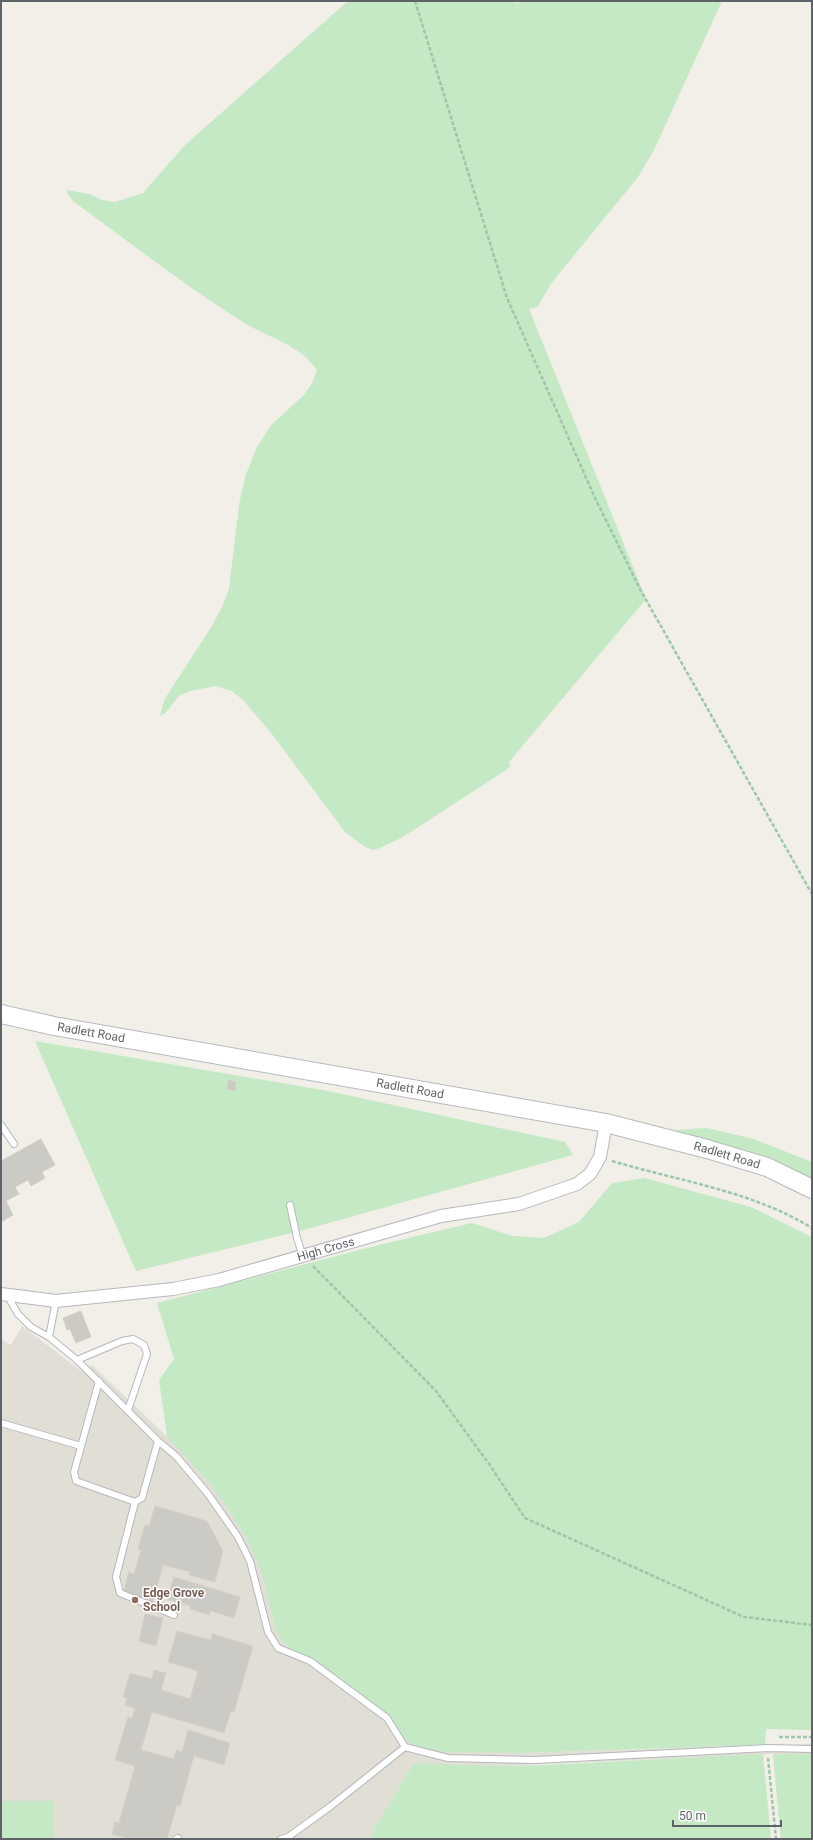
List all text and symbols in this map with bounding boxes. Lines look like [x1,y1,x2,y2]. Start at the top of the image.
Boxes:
street label: Radlett Road [56,1020,126,1045]
street label: Radlett Road [375,1076,445,1101]
street label: Radlett Road [692,1139,762,1172]
street label: High Cross [296,1234,356,1264]
place label: Edge Grove School [143,1586,205,1614]
marker: Edge Grove School [130,1595,140,1605]
scale bar [673,1802,781,1828]
text: 50 m [679,1809,706,1823]

